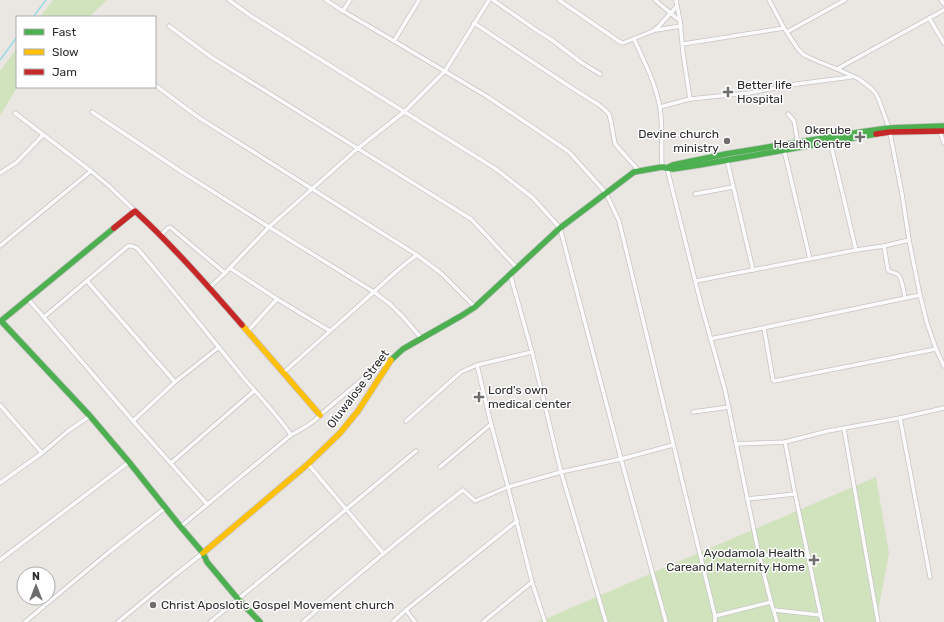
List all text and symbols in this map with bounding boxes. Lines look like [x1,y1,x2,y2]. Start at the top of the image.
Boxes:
legend [16,16,156,88]
text: Fast [52,25,76,39]
text: Slow [52,45,79,59]
text: Jam [52,65,77,79]
place label: Better life Hospital [737,78,792,106]
marker: Better life Hospital [722,86,734,98]
place label: Okerube Health Centre [773,123,851,151]
place label: Devine church ministry [638,127,719,155]
marker: Okerube Health Centre [854,131,866,143]
marker: Devine church ministry [722,136,732,146]
street label: Oluwalose Street [324,347,392,431]
place label: Lord's own medical center [488,383,571,411]
marker: Lord's own medical center [473,391,485,403]
place label: Ayodamola Health Careand Maternity Home [666,546,805,574]
marker: Ayodamola Health Careand Maternity Home [808,554,820,566]
north arrow [16,566,56,606]
text: N [32,570,40,583]
place label: Christ Aposlotic Gospel Movement church [161,598,394,612]
marker: Christ Aposlotic Gospel Movement church [148,600,158,610]

